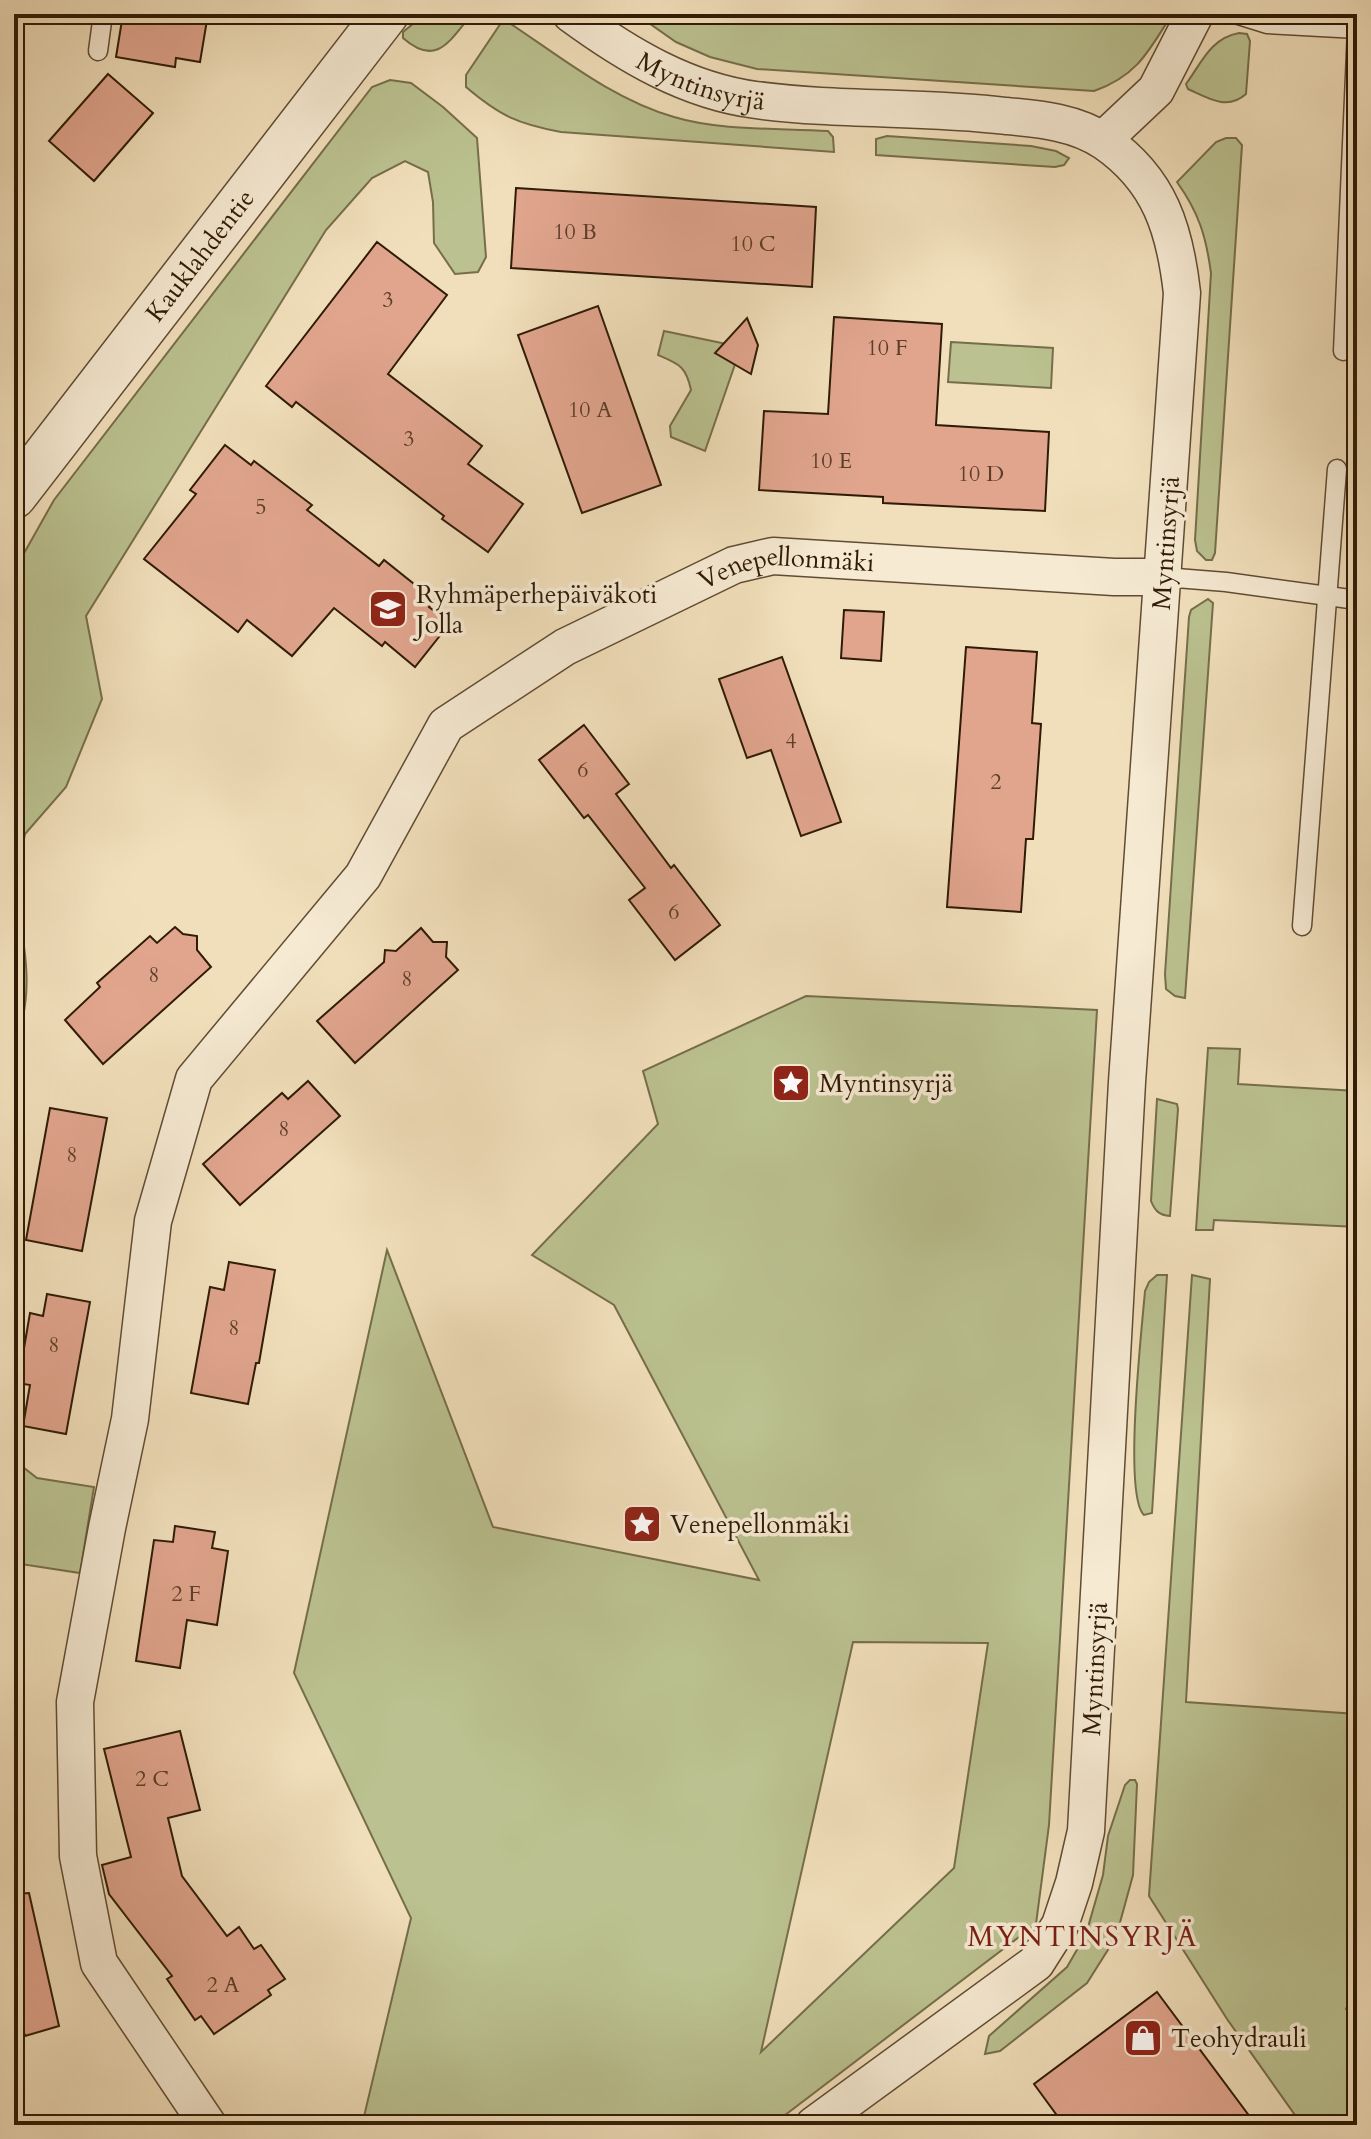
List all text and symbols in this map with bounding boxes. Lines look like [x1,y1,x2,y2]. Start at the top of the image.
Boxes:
street label: Myntinsyrjä [630,43,768,119]
street label: Kauklahdentie [137,182,262,329]
house number: 10 B [553,217,597,247]
house number: 10 C [730,229,776,259]
house number: 3 [382,285,394,315]
house number: 10 F [867,333,907,363]
house number: 10 A [568,395,612,425]
house number: 3 [403,424,415,454]
house number: 10 E [810,446,852,476]
house number: 10 D [958,459,1004,489]
street label: Myntinsyrjä [1144,474,1188,611]
house number: 5 [255,492,267,522]
street label: Venepellonmäki [692,538,875,597]
place label: Ryhmäperhepäiväkoti Jolla [412,577,657,642]
school or university icon: Ryhmäperhepäiväkoti Jolla [367,588,409,630]
house number: 4 [785,726,797,756]
house number: 6 [577,755,589,785]
house number: 2 [990,767,1002,797]
house number: 6 [668,897,680,927]
house number: 8 [148,960,160,990]
house number: 8 [401,964,413,994]
place icon: Myntinsyrjä [770,1062,812,1104]
place label: Myntinsyrjä [819,1066,954,1101]
house number: 8 [278,1114,290,1144]
house number: 8 [66,1140,78,1170]
house number: 8 [228,1313,240,1343]
house number: 8 [48,1330,60,1360]
place icon: Venepellonmäki [621,1503,663,1545]
place label: Venepellonmäki [670,1507,850,1542]
house number: 2 F [171,1579,201,1609]
street label: Myntinsyrjä [1074,1601,1116,1737]
house number: 2 C [135,1764,169,1794]
district label: MYNTINSYRJÄ [968,1918,1198,1956]
house number: 2 A [207,1970,240,2000]
shop icon: Teohydrauli [1122,2017,1164,2059]
place label: Teohydrauli [1171,2021,1307,2056]

